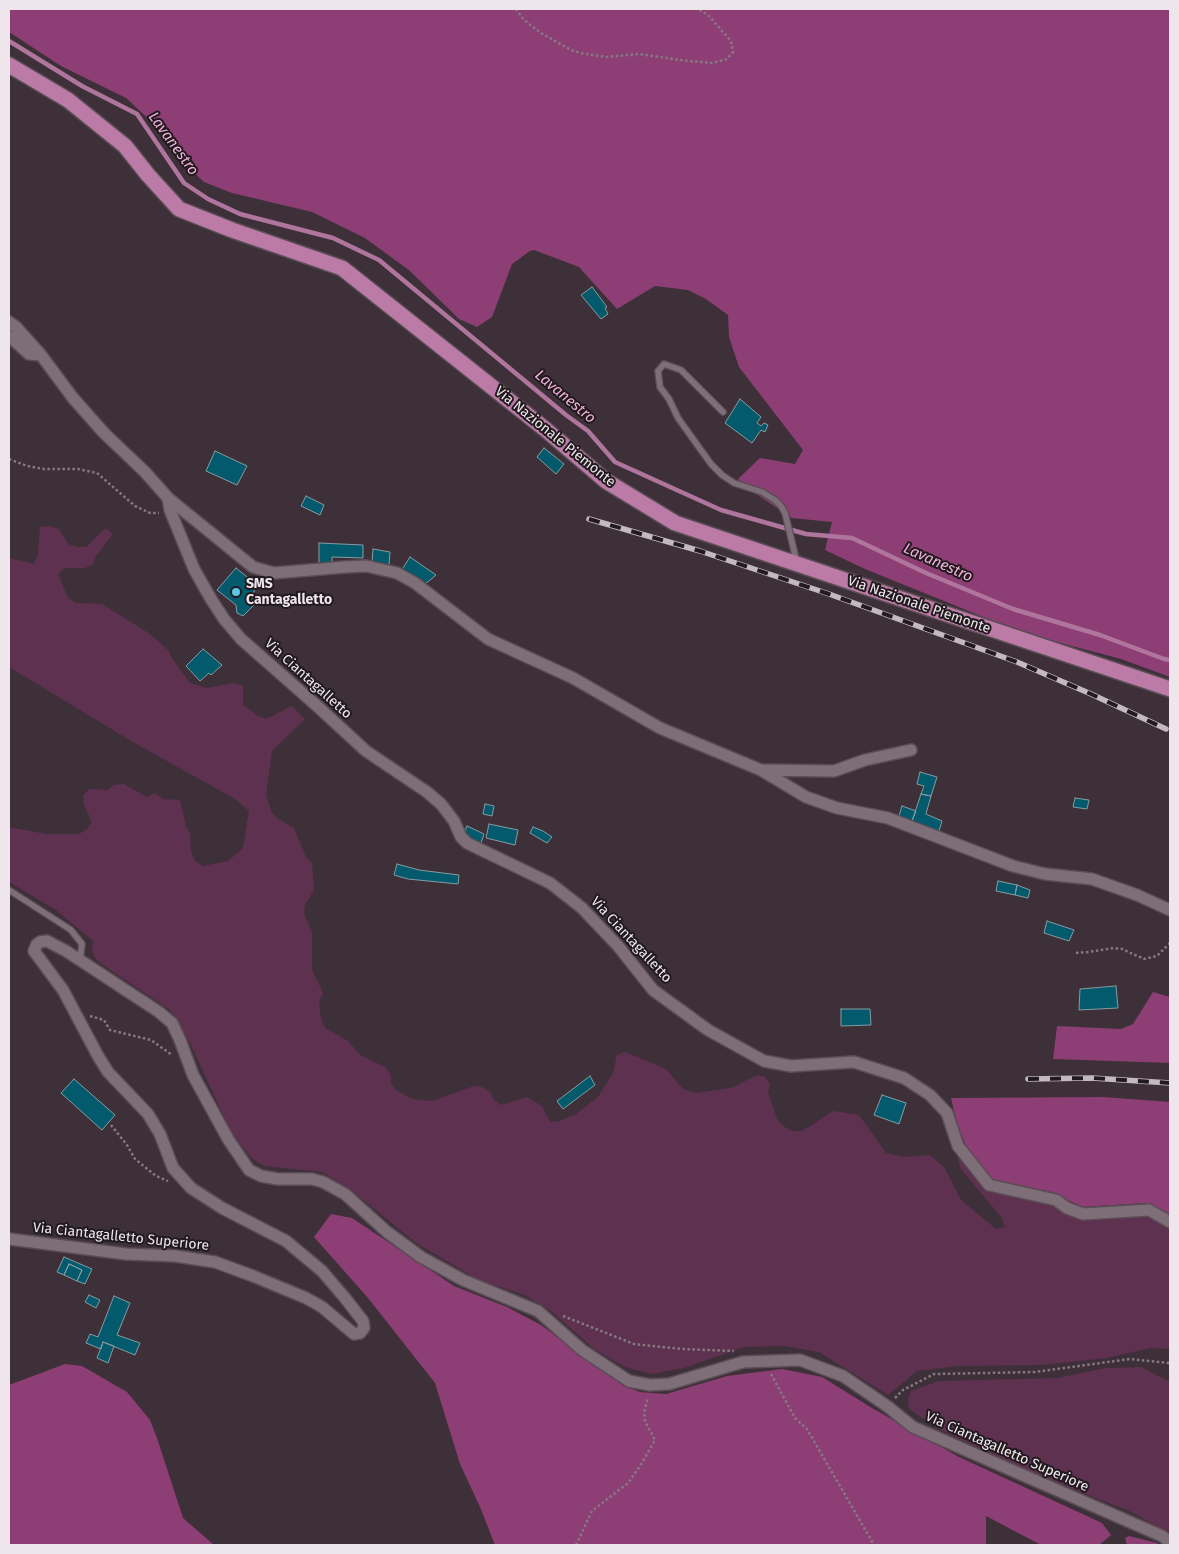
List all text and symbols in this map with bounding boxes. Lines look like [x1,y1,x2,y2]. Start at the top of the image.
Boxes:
water label: Lavanestro [144,109,202,179]
water label: Lavanestro [531,366,599,428]
street label: Via Nazionale Piemonte [491,383,619,491]
water label: Lavanestro [901,540,975,586]
street label: Via Nazionale Piemonte [845,573,993,637]
place label: SMS Cantagalletto [246,576,332,608]
marker: SMS Cantagalletto [230,586,242,598]
street label: Via Ciantagalletto [261,635,355,723]
street label: Via Ciantagalletto [587,894,675,986]
street label: Via Ciantagalletto Superiore [32,1219,210,1255]
street label: Via Ciantagalletto Superiore [923,1408,1091,1496]

